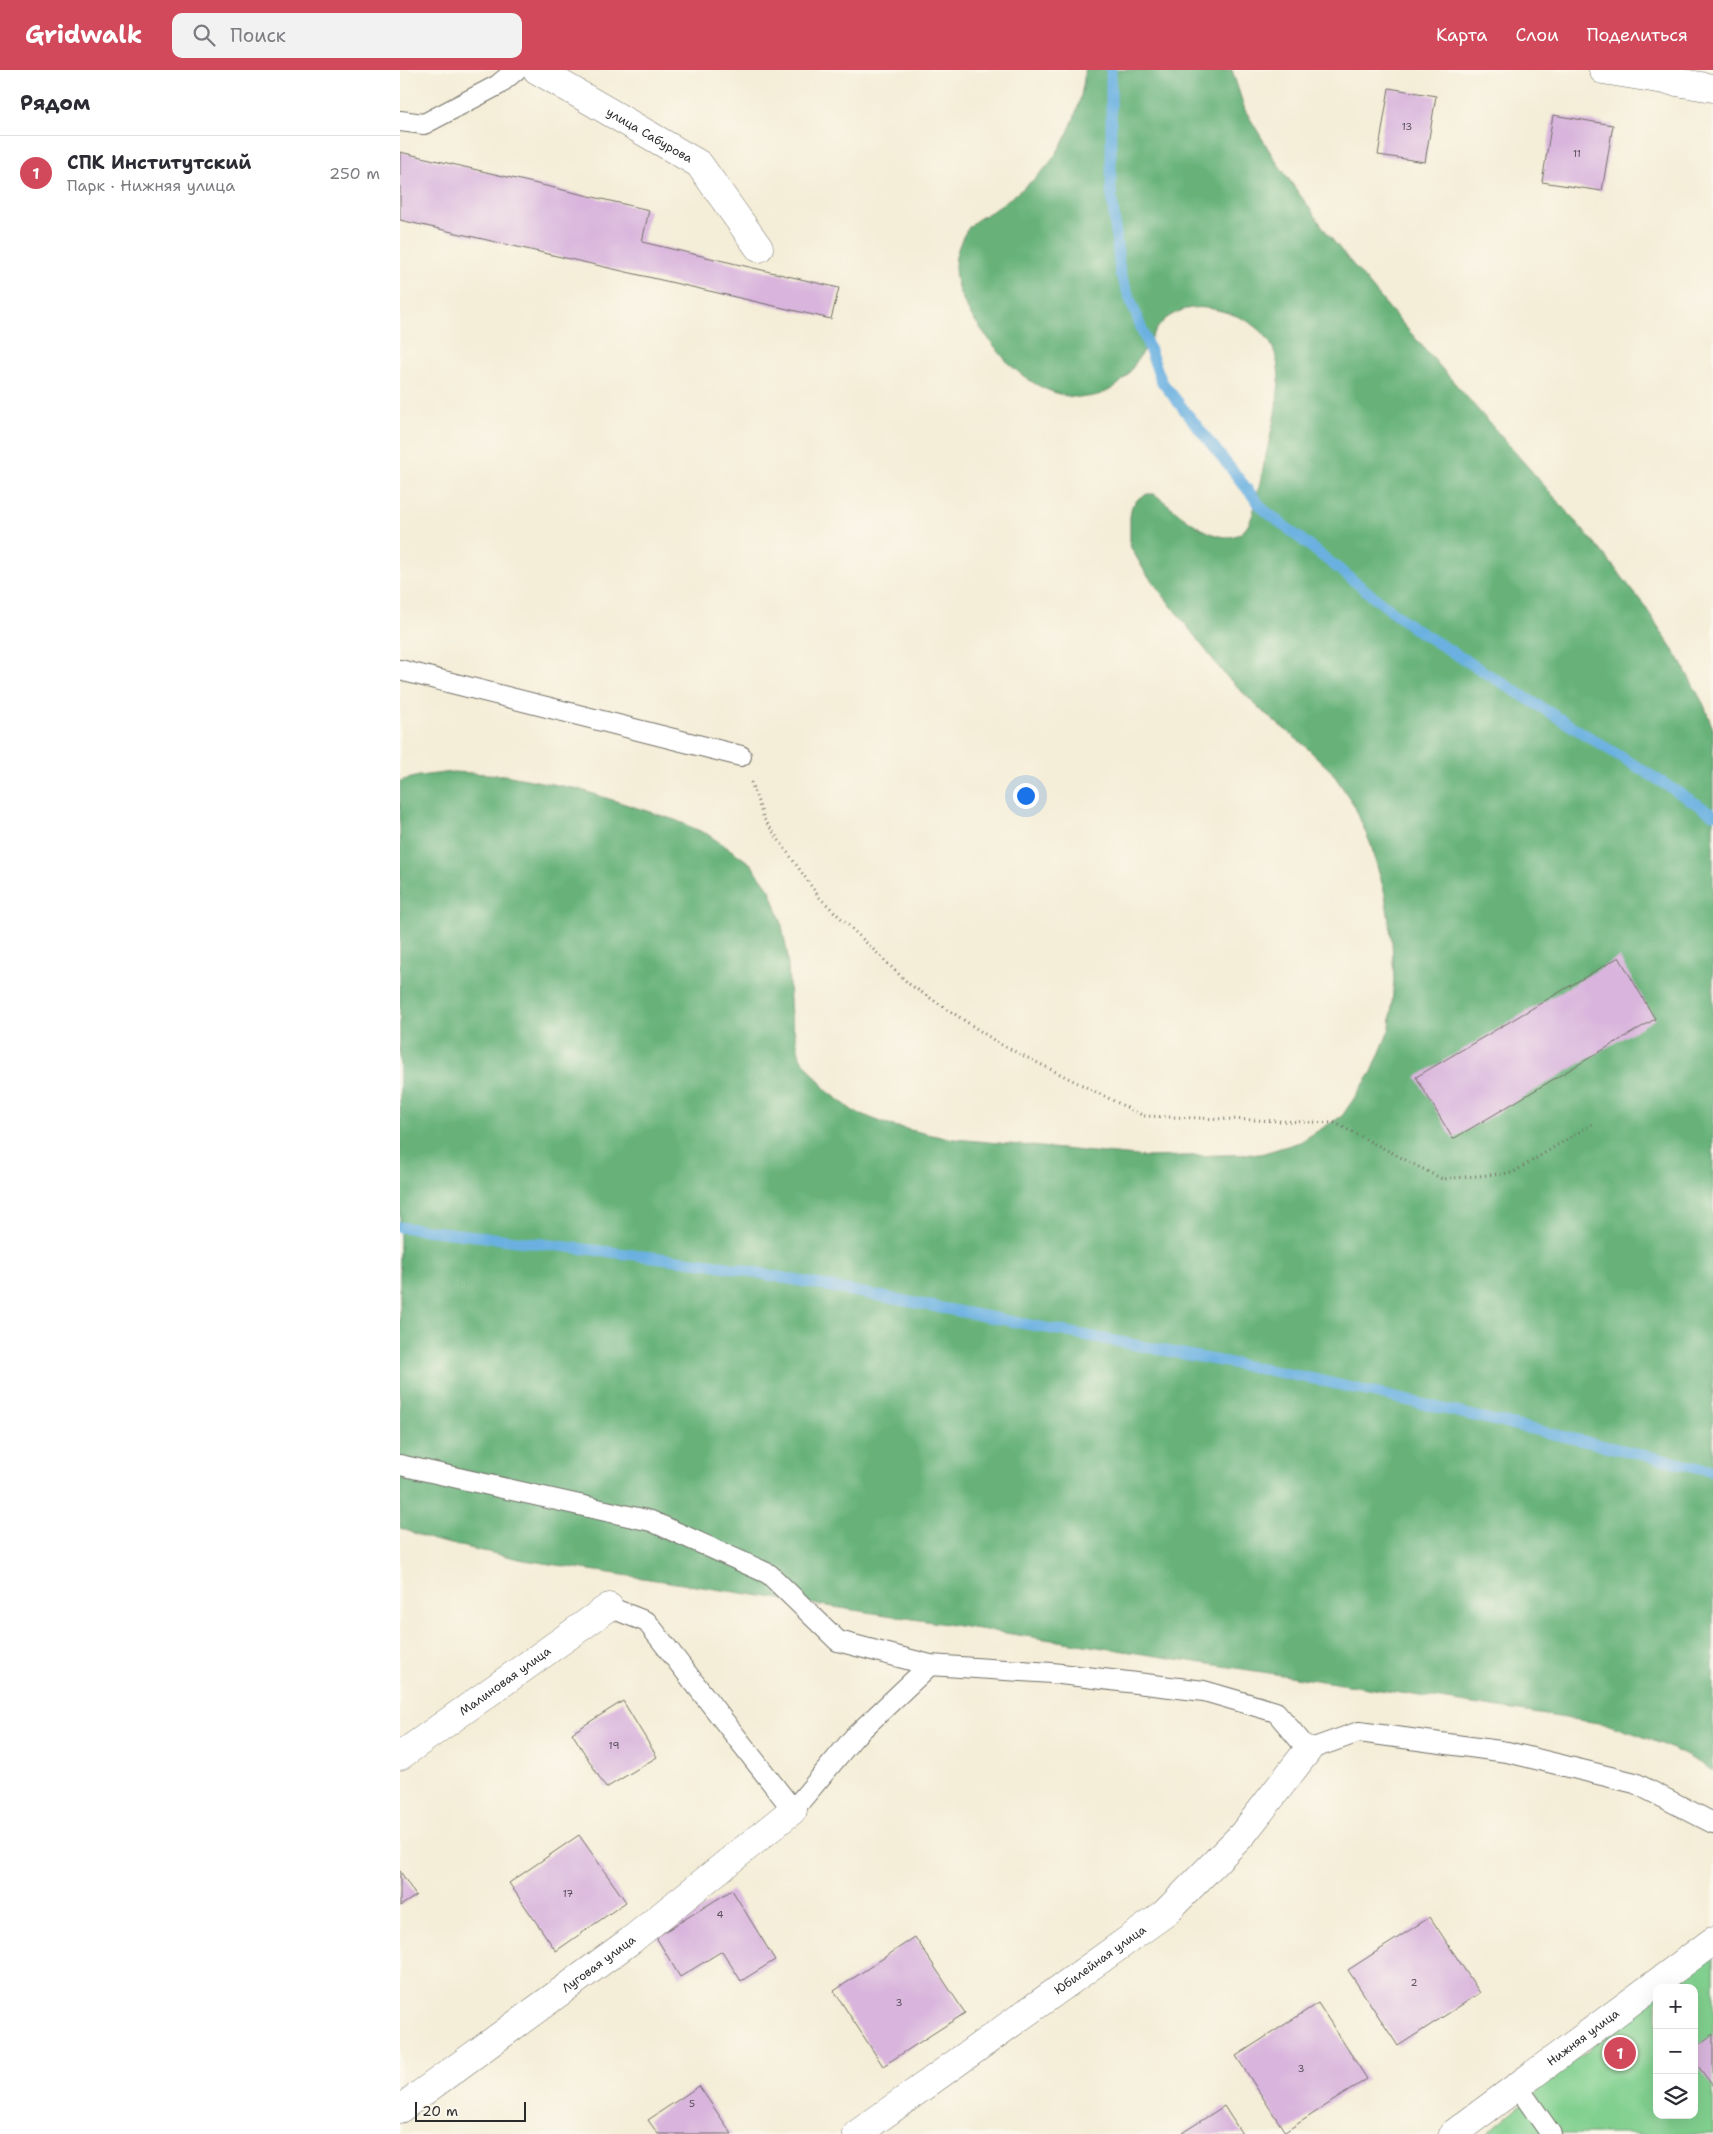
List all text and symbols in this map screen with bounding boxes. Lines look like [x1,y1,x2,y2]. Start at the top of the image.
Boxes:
search box [172,13,522,58]
text: Gridwalk [25,19,142,51]
icon: search [190,21,218,49]
text: Поиск [230,23,286,48]
text: Карта [1436,23,1487,47]
text: Слои [1515,23,1559,47]
text: Поделиться [1587,23,1688,47]
text: Рядом [20,89,90,117]
street label: улица Сабурова [604,104,696,167]
house number: 13 [1402,120,1412,133]
house number: 11 [1573,147,1581,160]
text: СПК Институтский [67,150,251,175]
text: 1 [32,163,40,184]
text: 250 m [329,163,380,184]
text: Парк · Нижняя улица [67,175,235,196]
your location [1013,783,1039,809]
street label: Малиновая улица [456,1643,554,1719]
house number: 19 [609,1739,619,1752]
house number: 17 [563,1887,573,1900]
house number: 4 [717,1908,724,1921]
street label: Юбилейная улица [1051,1921,1149,1998]
street label: Луговая улица [559,1931,639,1996]
house number: 2 [1411,1976,1418,1989]
map controls [1653,1984,1698,2119]
button: + [1653,1984,1698,2029]
house number: 3 [896,1996,903,2009]
street label: Нижняя улица [1544,2005,1623,2070]
button: − [1653,2029,1698,2074]
pin: 1 [1604,2034,1636,2072]
house number: 3 [1298,2062,1305,2075]
button: layers [1653,2074,1698,2119]
house number: 5 [689,2097,695,2110]
scale bar [415,2099,526,2122]
text: 20 m [422,2102,458,2120]

